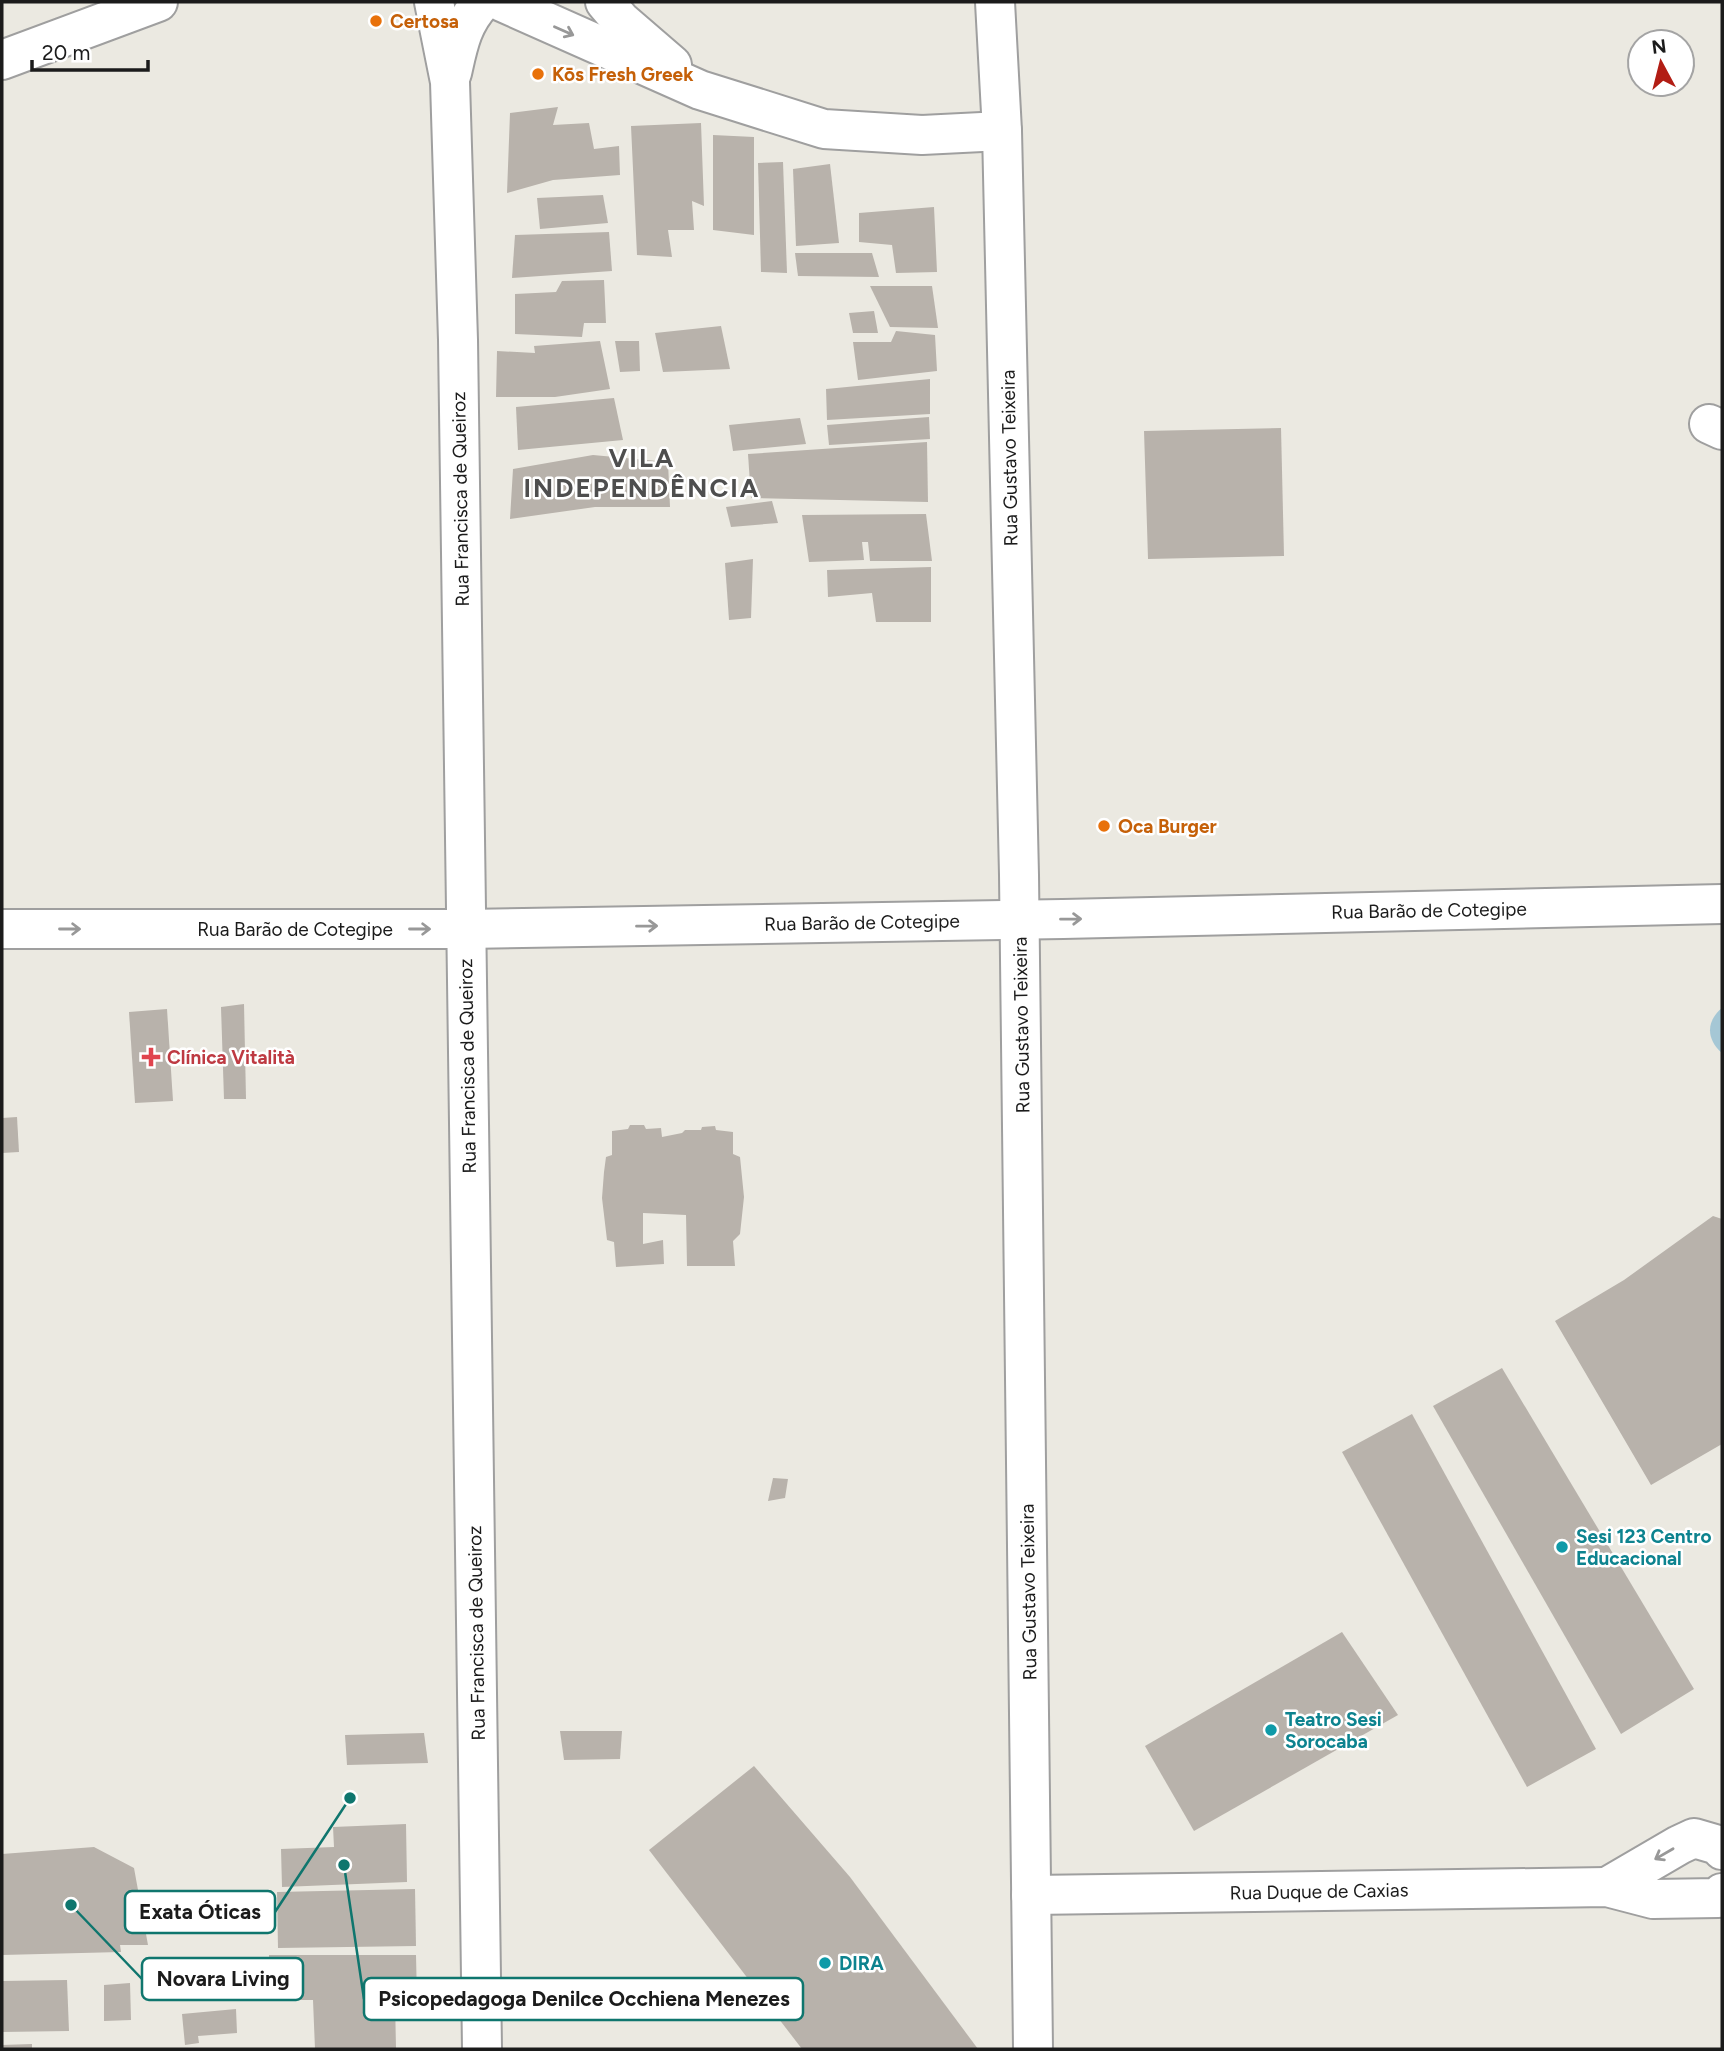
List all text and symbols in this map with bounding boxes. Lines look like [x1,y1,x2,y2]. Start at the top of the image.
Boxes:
place label: Certosa [390,10,459,33]
marker: Certosa [368,13,384,29]
one-way arrow [552,25,574,38]
scale bar [32,28,147,72]
north arrow [1626,28,1696,98]
text: N [1650,34,1668,59]
text: 20 m [42,40,90,65]
place label: Kōs Fresh Greek [552,63,694,86]
marker: Kōs Fresh Greek [530,66,546,82]
street label: Rua Gustavo Teixeira [996,369,1023,547]
street label: Rua Francisca de Queiroz [447,391,474,607]
district label: VILA INDEPENDÊNCIA [524,442,760,504]
place label: Oca Burger [1118,815,1217,838]
marker: Oca Burger [1096,818,1112,834]
street label: Rua Barão de Cotegipe [1331,897,1527,924]
street label: Rua Barão de Cotegipe [764,909,960,936]
one-way arrow [1059,912,1082,925]
street label: Rua Barão de Cotegipe [197,918,393,941]
one-way arrow [636,919,659,933]
one-way arrow [58,922,81,936]
one-way arrow [408,922,431,936]
street label: Rua Gustavo Teixeira [1008,936,1035,1114]
street label: Rua Francisca de Queiroz [454,958,481,1174]
place label: Clínica Vitalità [167,1046,295,1069]
marker: Clínica Vitalità [141,1047,161,1067]
street label: Rua Gustavo Teixeira [1015,1503,1042,1681]
street label: Rua Francisca de Queiroz [463,1525,490,1741]
place label: Sesi 123 Centro Educacional [1576,1525,1712,1570]
marker: Sesi 123 Centro Educacional [1554,1539,1570,1555]
place label: Teatro Sesi Sorocaba [1285,1708,1382,1753]
marker: Teatro Sesi Sorocaba [1263,1722,1279,1738]
one-way arrow [1654,1847,1674,1861]
street label: Rua Duque de Caxias [1229,1878,1409,1905]
callout: Exata Óticas [125,1891,275,1933]
text: Exata Óticas [139,1899,261,1924]
place label: DIRA [839,1952,884,1975]
marker: DIRA [817,1955,833,1971]
callout: Novara Living [142,1958,303,2000]
text: Novara Living [156,1966,290,1991]
callout: Psicopedagoga Denilce Occhiena Menezes [364,1978,803,2020]
text: Psicopedagoga Denilce Occhiena Menezes [378,1986,790,2011]

